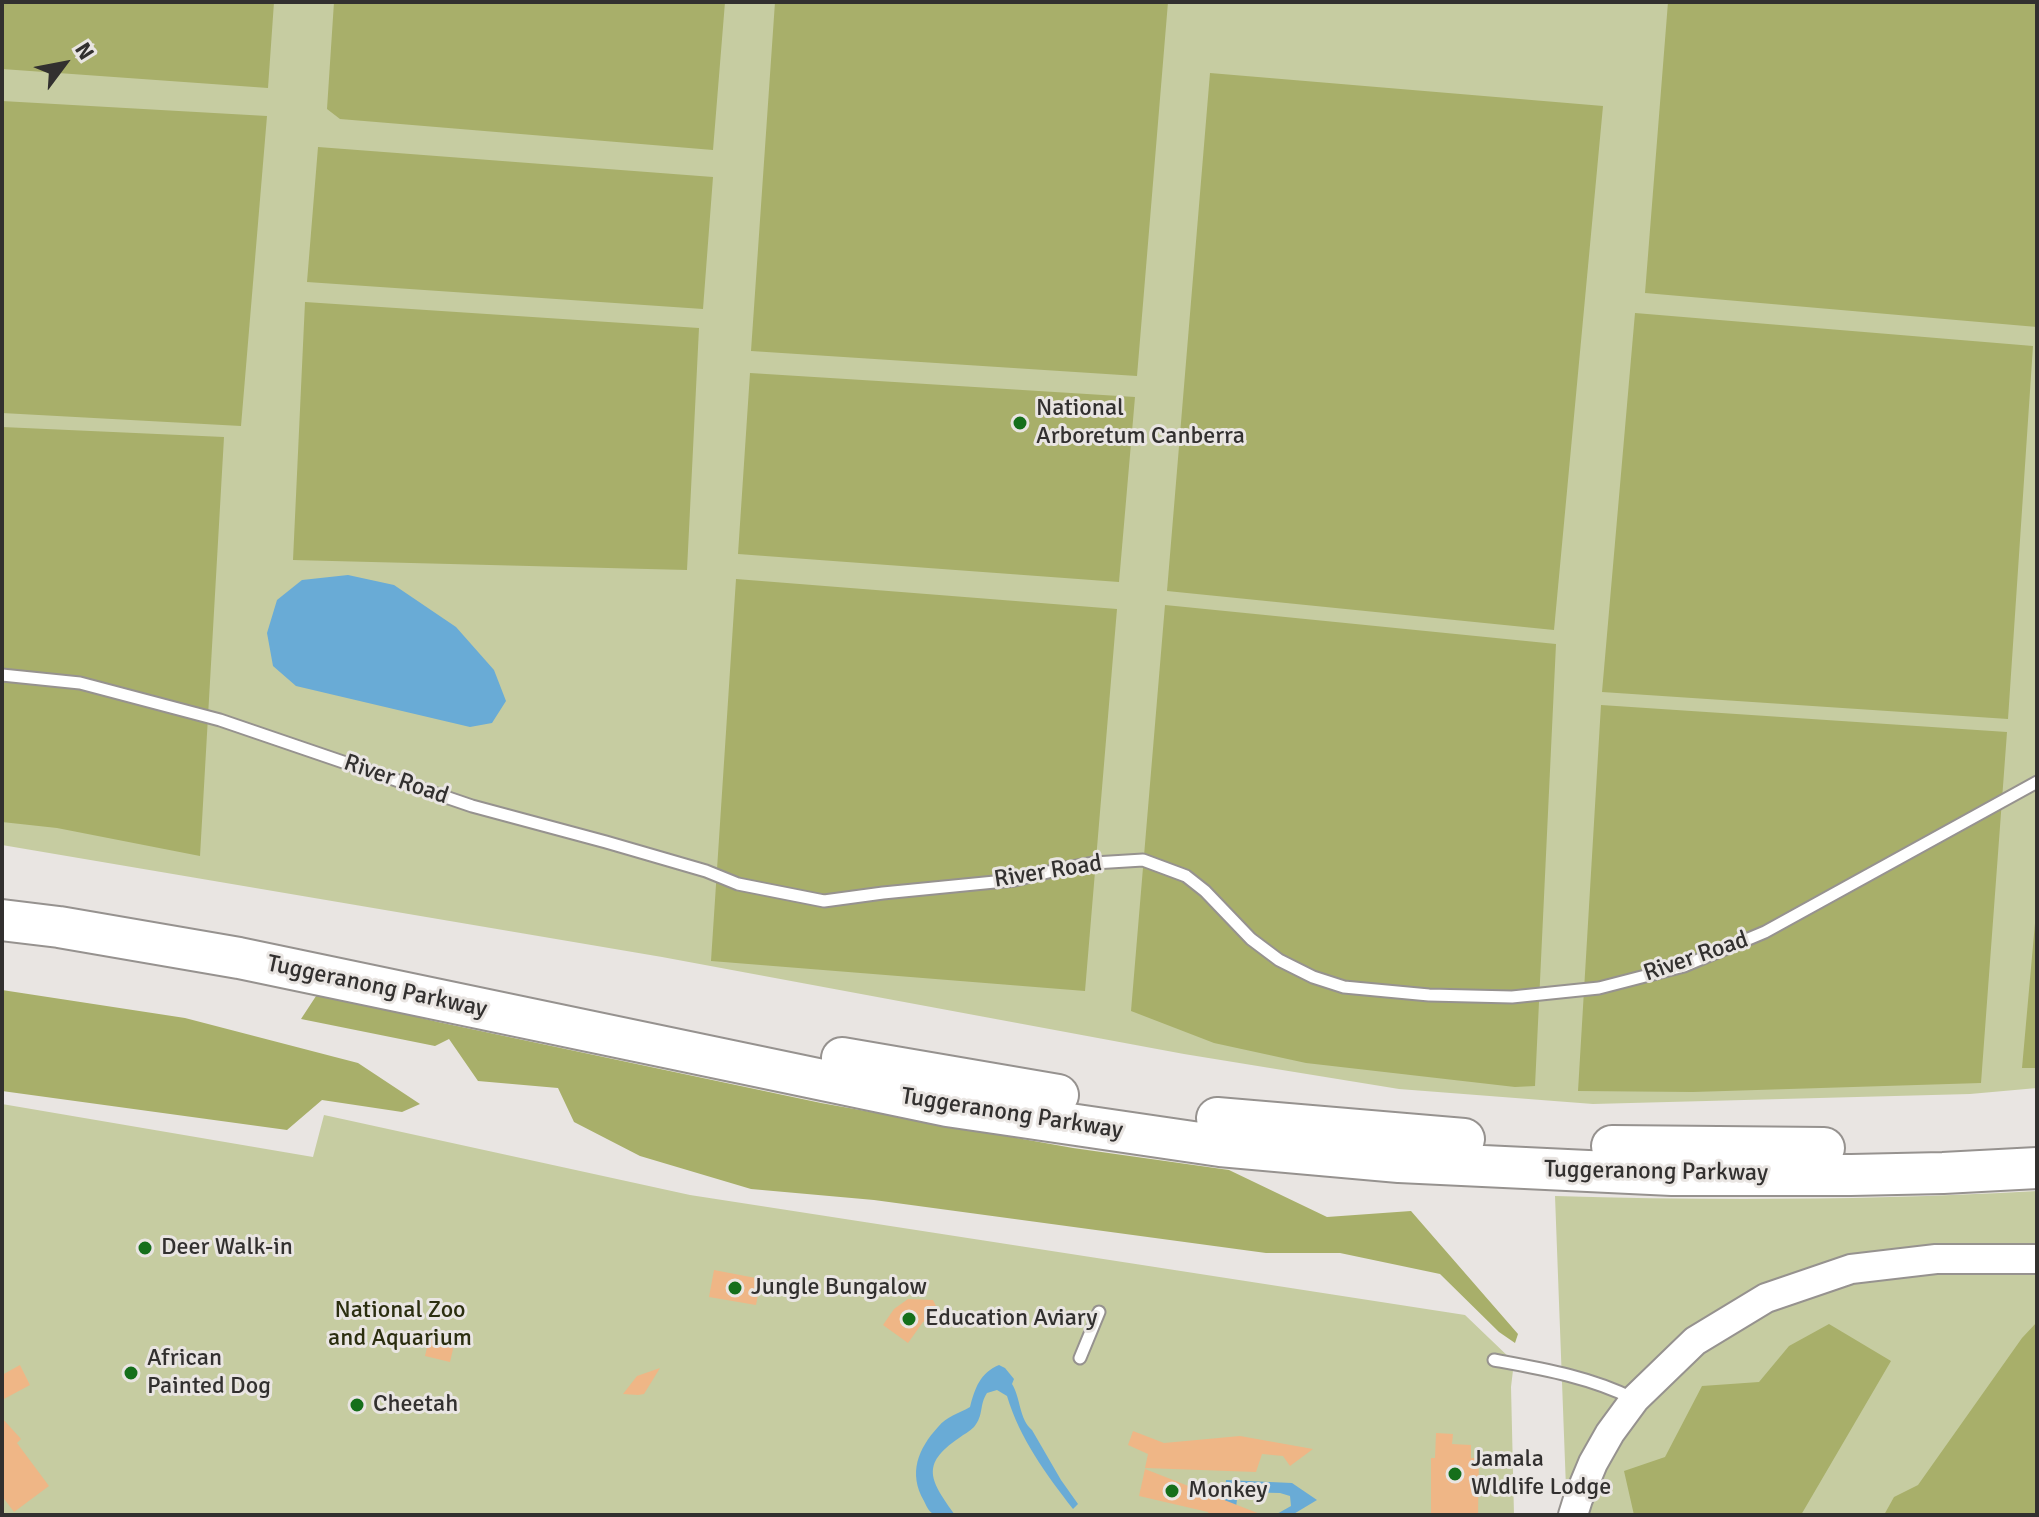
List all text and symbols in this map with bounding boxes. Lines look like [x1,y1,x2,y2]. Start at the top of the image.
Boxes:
north arrow [24,24,104,104]
text: N [69,37,100,65]
place label: National Arboretum Canberra [1036,395,1245,451]
marker: National Arboretum Canberra [1011,414,1029,432]
street label: River Road [340,749,452,811]
street label: River Road [992,849,1104,895]
street label: River Road [1640,926,1752,988]
street label: Tuggeranong Parkway [264,950,490,1024]
street label: Tuggeranong Parkway [899,1082,1125,1146]
street label: Tuggeranong Parkway [1544,1156,1768,1188]
place label: Deer Walk-in [161,1234,293,1262]
marker: Deer Walk-in [136,1239,154,1257]
place label: Jungle Bungalow [751,1274,927,1302]
marker: Jungle Bungalow [726,1279,744,1297]
park label: National Zoo and Aquarium [328,1297,472,1353]
place label: Education Aviary [925,1305,1098,1333]
marker: Education Aviary [900,1310,918,1328]
place label: African Painted Dog [147,1345,271,1401]
marker: African Painted Dog [122,1364,140,1382]
place label: Cheetah [373,1391,458,1419]
marker: Cheetah [348,1396,366,1414]
place label: Jamala Wldlife Lodge [1471,1446,1611,1502]
marker: Jamala Wldlife Lodge [1446,1465,1464,1483]
place label: Monkey [1188,1477,1267,1505]
marker: Monkey [1163,1482,1181,1500]

